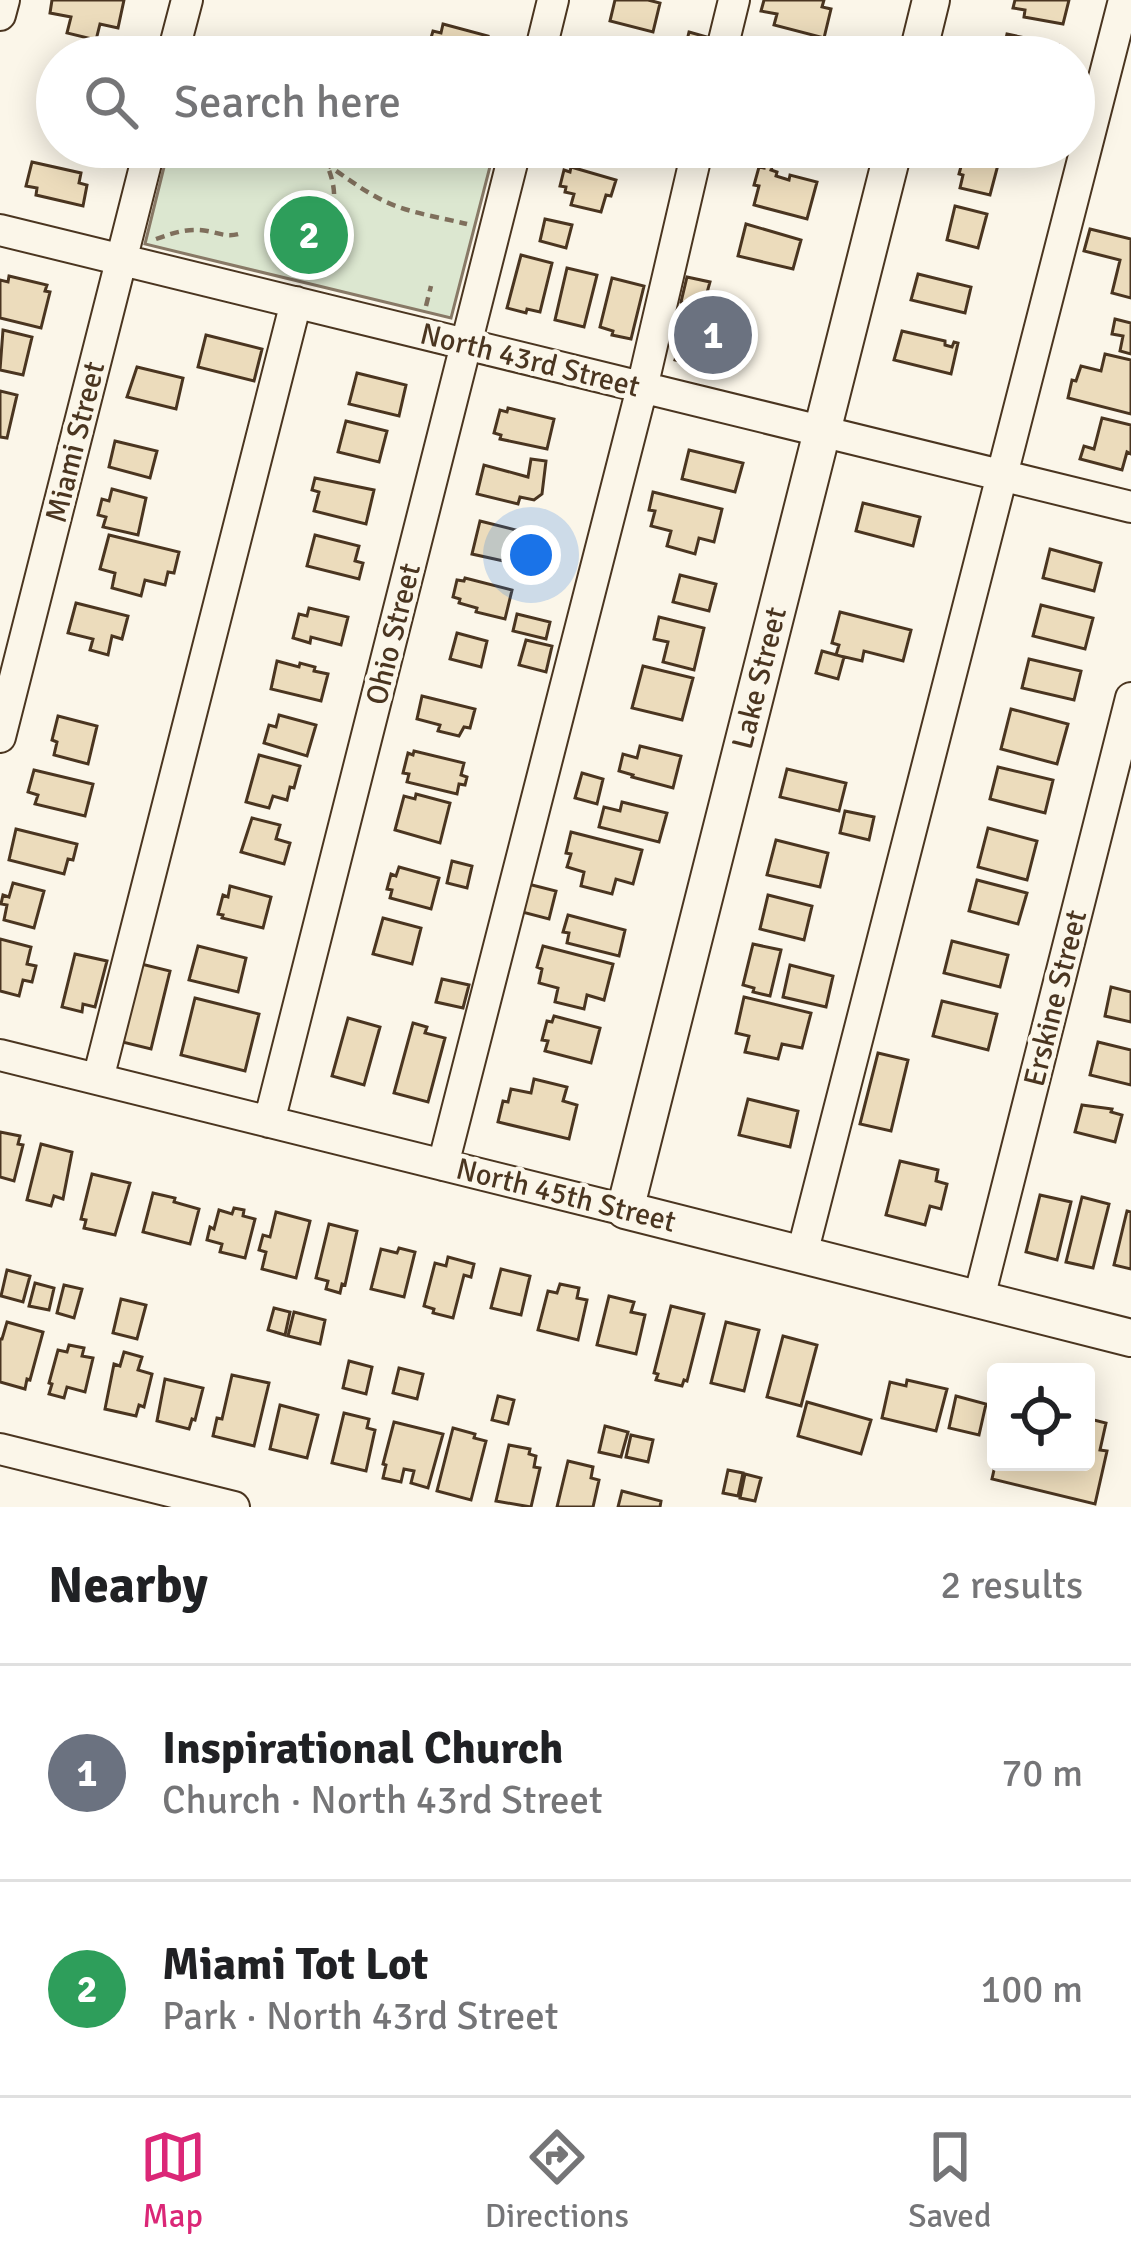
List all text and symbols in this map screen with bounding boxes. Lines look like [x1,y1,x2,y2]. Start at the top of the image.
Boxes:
search box [36,36,1095,168]
icon: search [78,69,144,135]
text: Search here [174,75,401,130]
pin: 2 [270,190,348,280]
pin: 1 [674,290,752,380]
street label: North 43rd Street [416,315,643,406]
street label: Miami Street [38,358,113,526]
your location [501,525,561,585]
street label: Ohio Street [358,560,429,709]
street label: Lake Street [724,603,795,753]
street label: Erskine Street [1016,906,1095,1090]
street label: North 45th Street [452,1150,680,1241]
map controls [987,1363,1095,1471]
button: locate [987,1363,1095,1471]
text: Nearby [48,1554,208,1617]
text: 2 results [940,1561,1083,1609]
text: Inspirational Church [162,1721,564,1776]
text: 1 [76,1749,98,1797]
text: 70 m [1001,1749,1083,1797]
text: Church · North 43rd Street [162,1776,603,1824]
text: Miami Tot Lot [162,1937,428,1992]
text: 2 [76,1965,98,2013]
text: 100 m [980,1965,1083,2013]
text: Park · North 43rd Street [162,1992,558,2040]
tab: Map [140,2124,206,2237]
tab: Directions [485,2124,629,2237]
tab: Saved [908,2124,991,2237]

